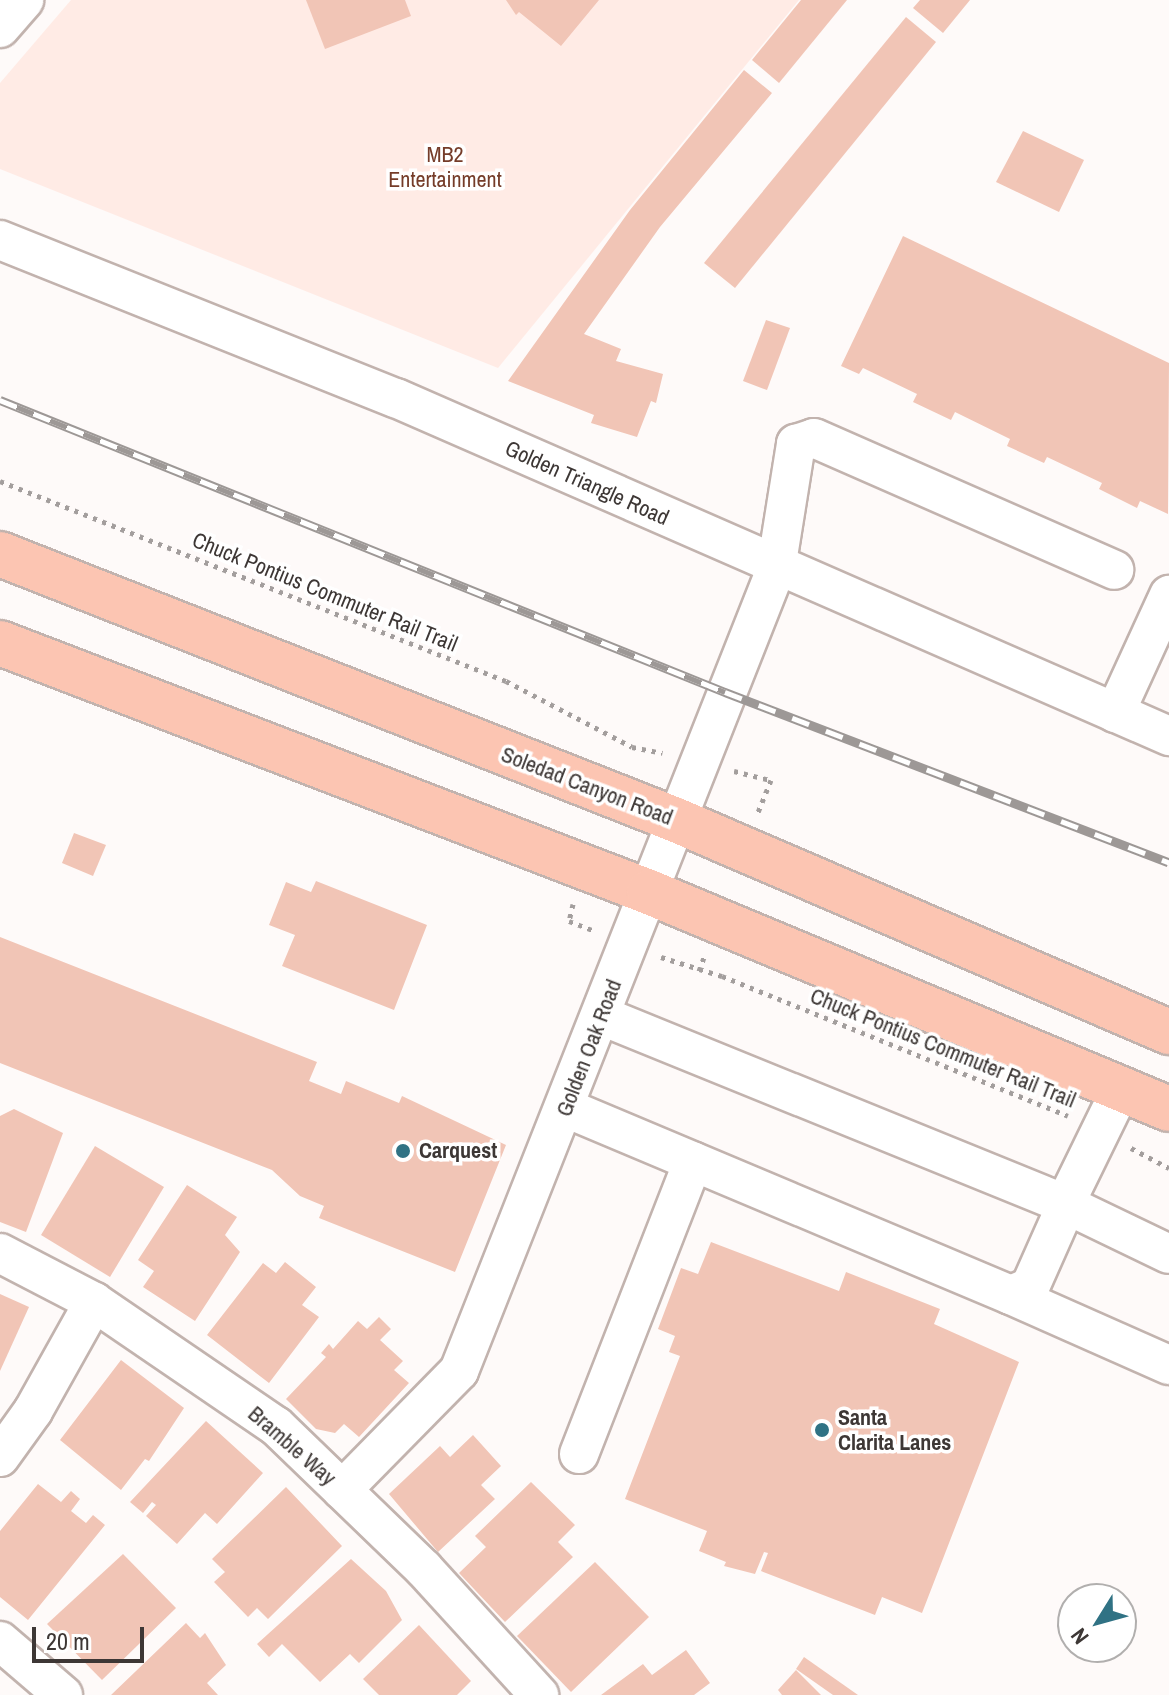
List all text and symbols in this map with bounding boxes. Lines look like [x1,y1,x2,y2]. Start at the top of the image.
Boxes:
park label: MB2 Entertainment [388,141,502,192]
street label: Golden Triangle Road [501,435,673,531]
street label: Chuck Pontius Commuter Rail Trail [188,527,462,657]
street label: Soledad Canyon Road [498,741,676,831]
street label: Golden Oak Road [551,976,627,1120]
street label: Chuck Pontius Commuter Rail Trail [806,983,1080,1113]
place label: Carquest [419,1138,497,1164]
marker: Carquest [394,1142,412,1160]
street label: Bramble Way [243,1401,341,1491]
place label: Santa Clarita Lanes [838,1404,951,1456]
marker: Santa Clarita Lanes [813,1421,831,1439]
north arrow [1057,1583,1137,1663]
scale bar [36,1611,148,1661]
text: N [1064,1622,1095,1650]
text: 20 m [46,1625,90,1657]

